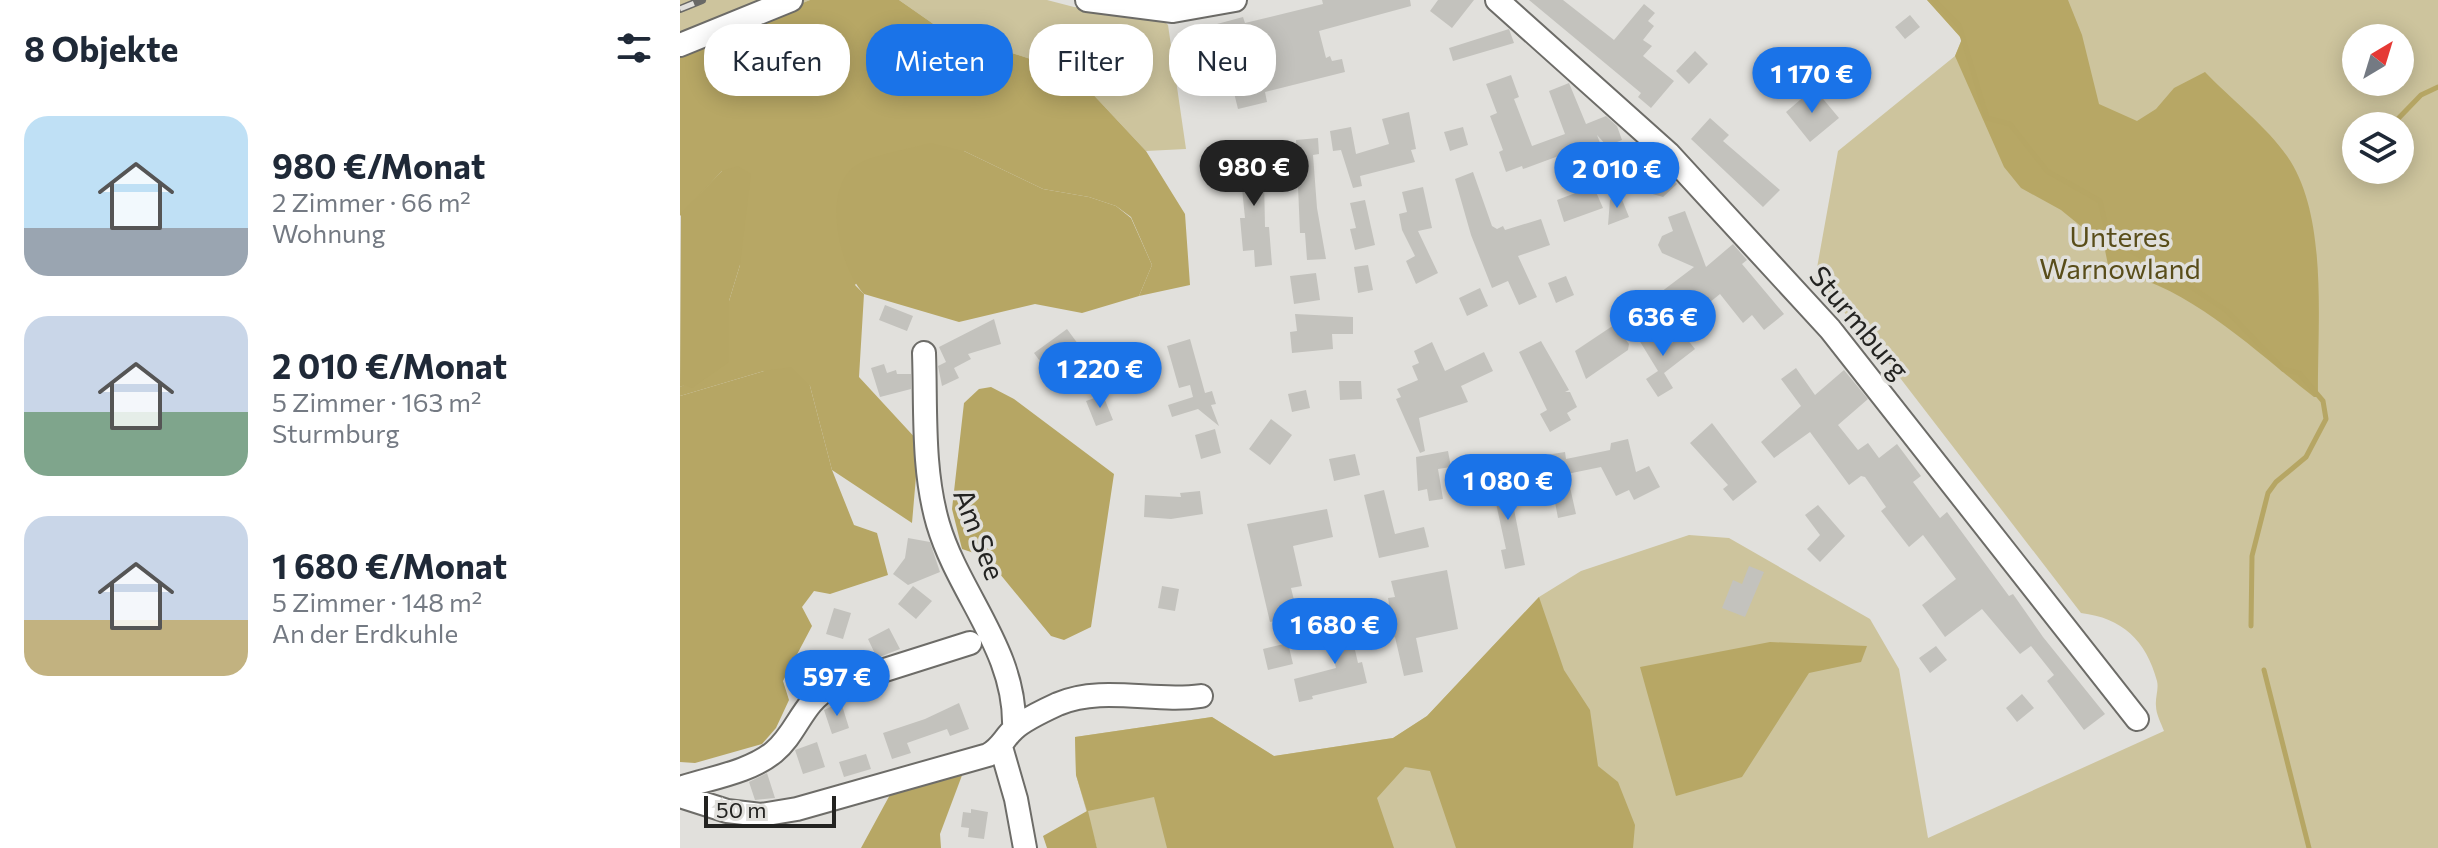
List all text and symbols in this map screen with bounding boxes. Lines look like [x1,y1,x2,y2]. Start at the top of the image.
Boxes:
chip: Kaufen [704,24,850,96]
chip: Mieten [866,24,1013,96]
chip: Filter [1029,24,1153,96]
chip: Neu [1169,24,1276,96]
north arrow [2342,24,2414,96]
map controls [2342,24,2414,184]
icon: filters [612,26,656,70]
text: 8 Objekte [24,27,178,69]
pin: 1 170 € [1738,47,1886,115]
text: 1 170 € [1770,57,1854,88]
button: layers [2342,112,2414,184]
pin: 980 € [1198,140,1310,208]
pin: 2 010 € [1543,142,1691,210]
text: 980 €/Monat [272,144,485,186]
icon: home [88,148,184,244]
text: 980 € [1218,150,1290,181]
text: 2 010 € [1572,152,1662,183]
text: 2 Zimmer · 66 m² [272,186,471,217]
text: Wohnung [272,217,386,248]
park label: Unteres Warnowland [2039,219,2201,285]
street label: Sturmburg [1803,258,1917,386]
pin: 636 € [1607,290,1719,358]
text: 636 € [1628,300,1698,331]
pin: 1 220 € [1026,342,1174,410]
text: 2 010 €/Monat [272,344,507,386]
icon: home [88,348,184,444]
text: 1 220 € [1057,352,1143,383]
text: 5 Zimmer · 163 m² [272,386,481,417]
text: Sturmburg [272,417,400,448]
pin: 1 080 € [1434,454,1582,522]
text: 1 080 € [1463,464,1553,495]
street label: Am See [947,484,1013,584]
text: 1 680 €/Monat [272,544,507,586]
icon: home [88,548,184,644]
text: 5 Zimmer · 148 m² [272,586,482,617]
pin: 1 680 € [1261,598,1409,666]
text: 1 680 € [1290,608,1380,639]
text: An der Erdkuhle [272,617,458,648]
pin: 597 € [781,650,893,718]
text: 597 € [803,660,871,691]
scale bar [704,792,836,828]
text: 50 m [716,796,766,823]

